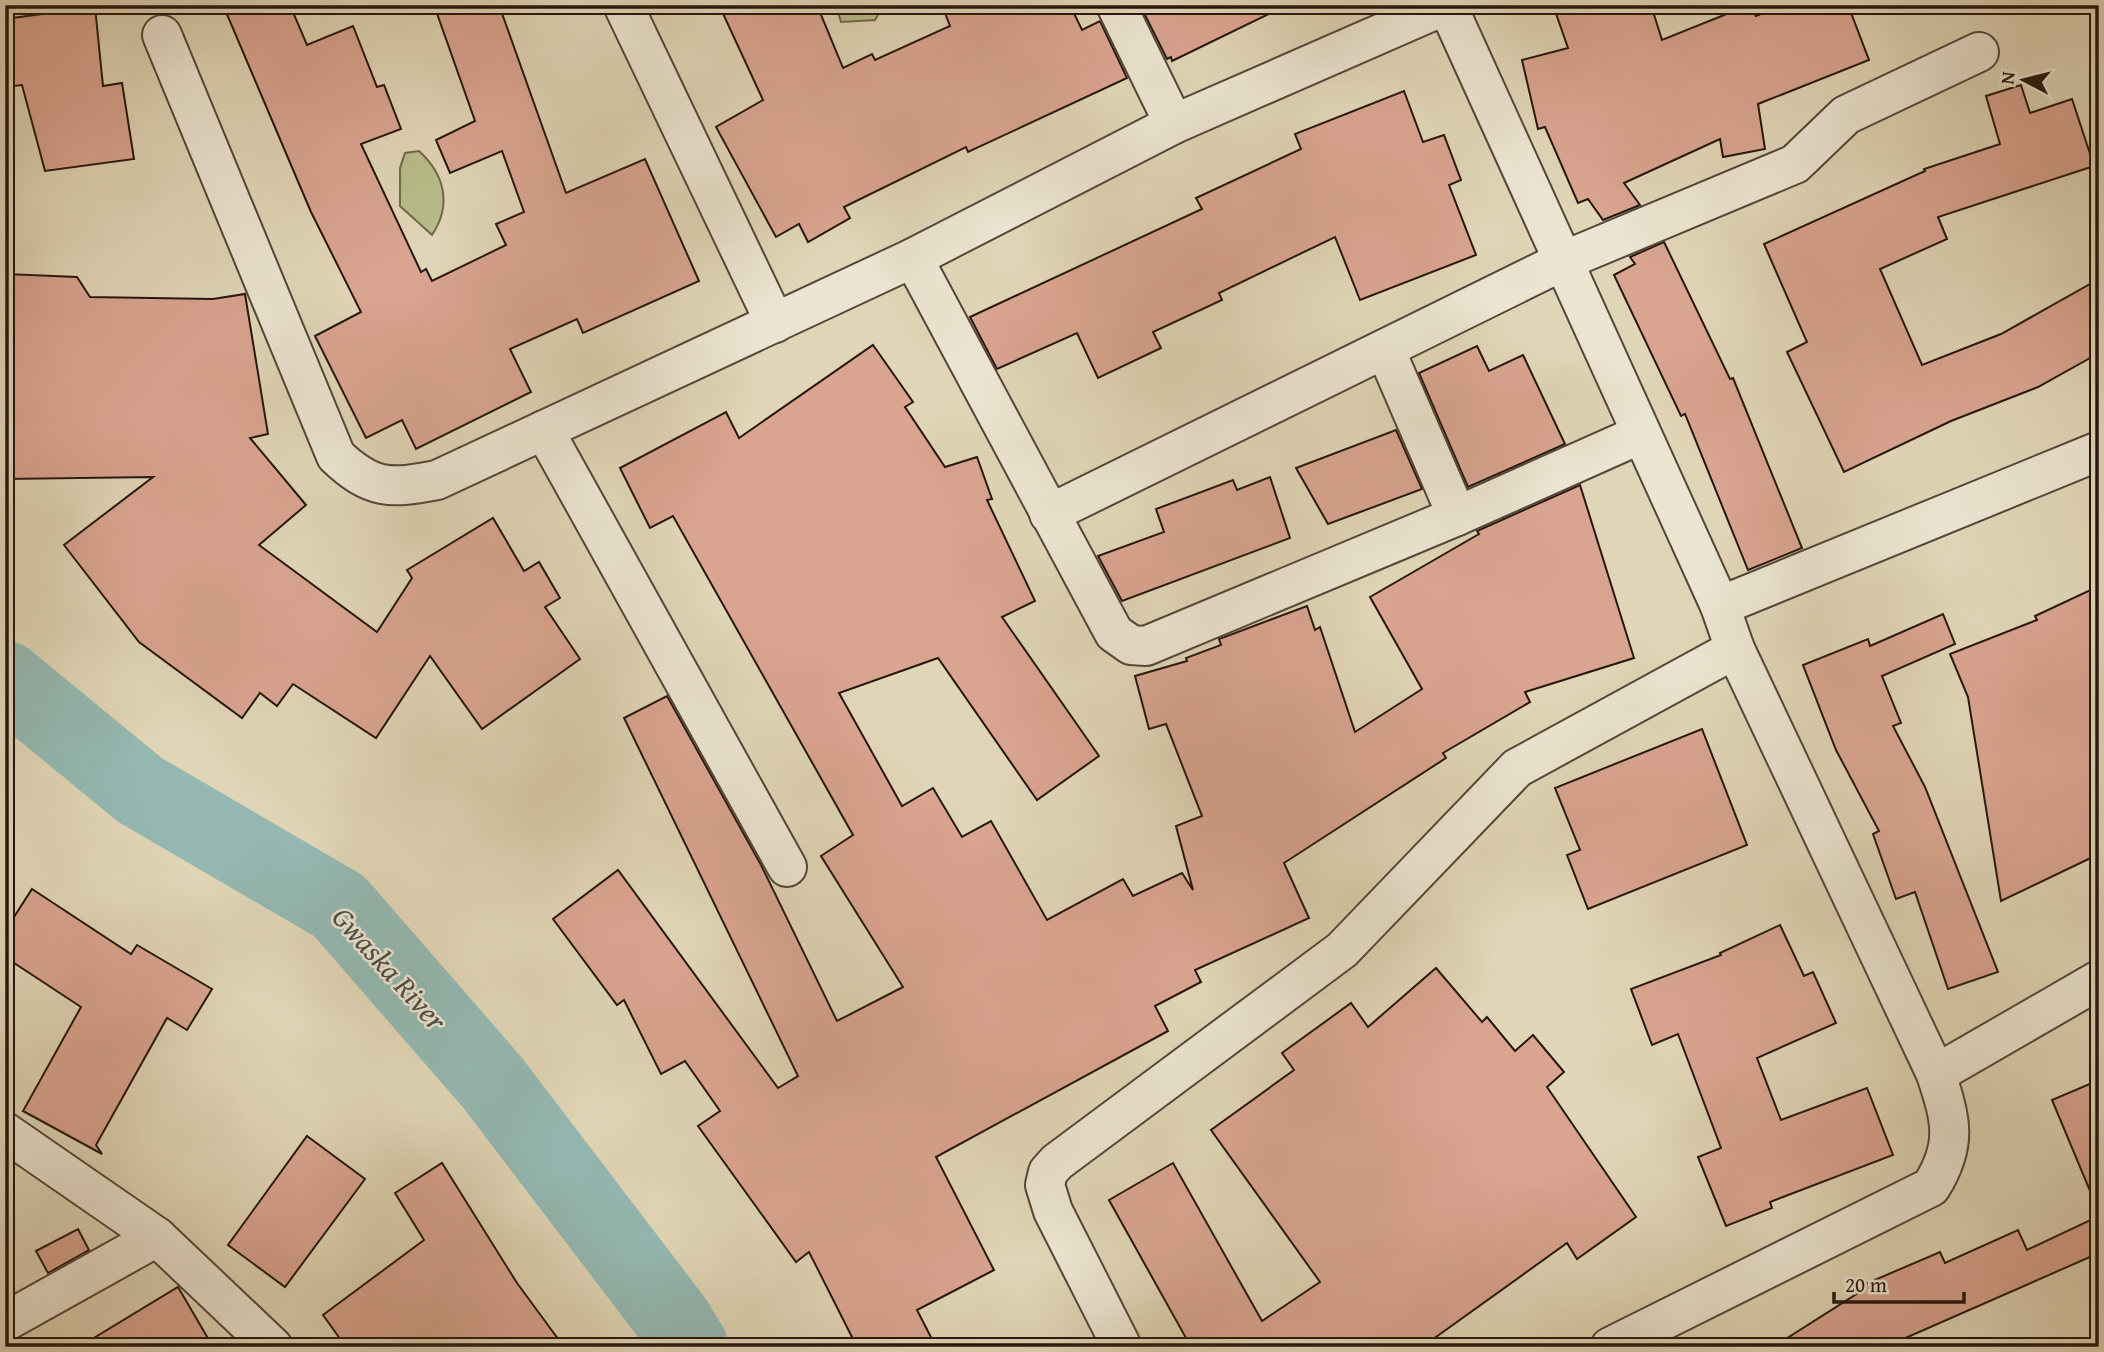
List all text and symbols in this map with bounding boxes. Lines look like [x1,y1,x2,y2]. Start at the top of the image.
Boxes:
north arrow [1988,46,2058,116]
text: N [1992,70,2022,86]
water label: Gwaska River [322,896,458,1041]
scale bar [1834,1261,1964,1305]
text: 20 m [1845,1269,1887,1300]

